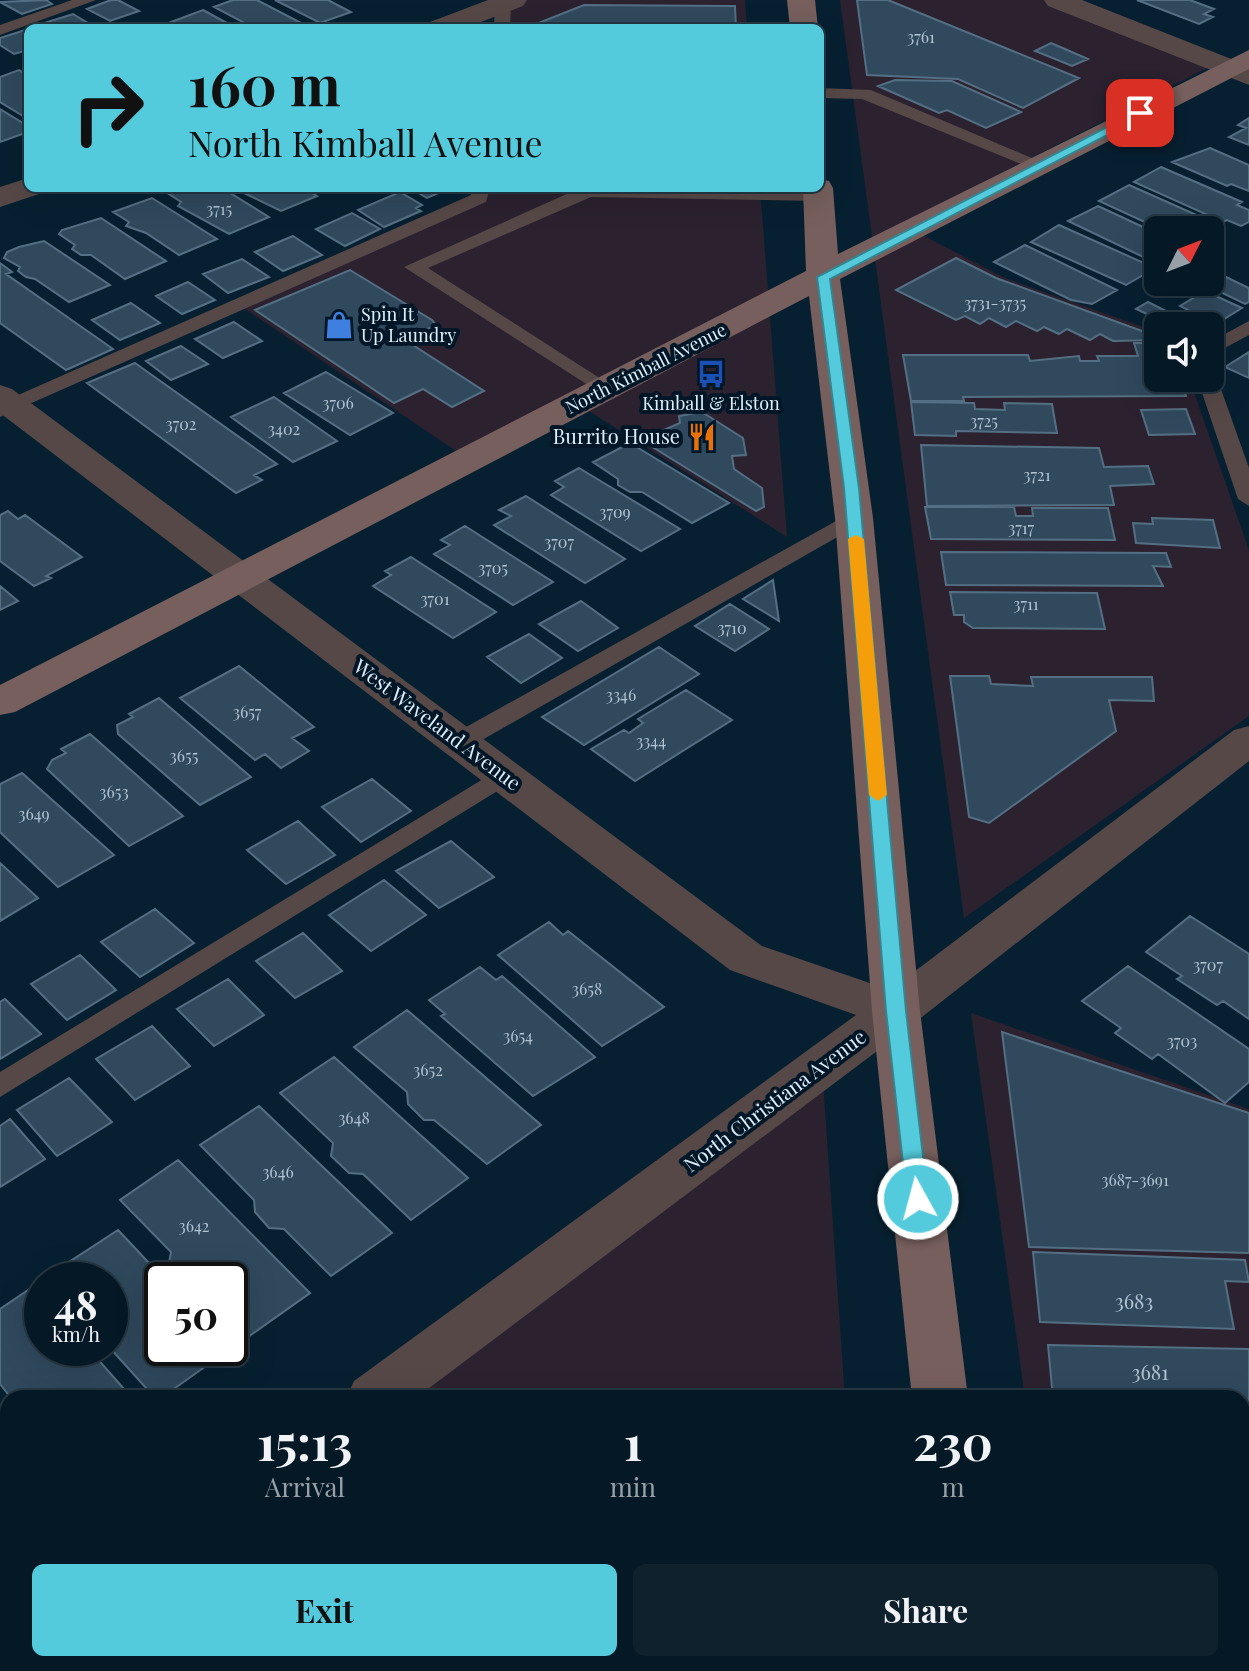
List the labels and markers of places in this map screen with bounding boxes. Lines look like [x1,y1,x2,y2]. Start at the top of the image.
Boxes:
pin [1106,79,1174,147]
place label: Spin It Up Laundry [361,302,456,347]
shop icon: Spin It Up Laundry [324,310,354,340]
bus stop icon: Kimball & Elston [696,359,726,389]
place label: Kimball & Elston [642,391,780,415]
place label: Burrito House [553,422,680,449]
restaurant icon: Burrito House [687,422,717,452]

